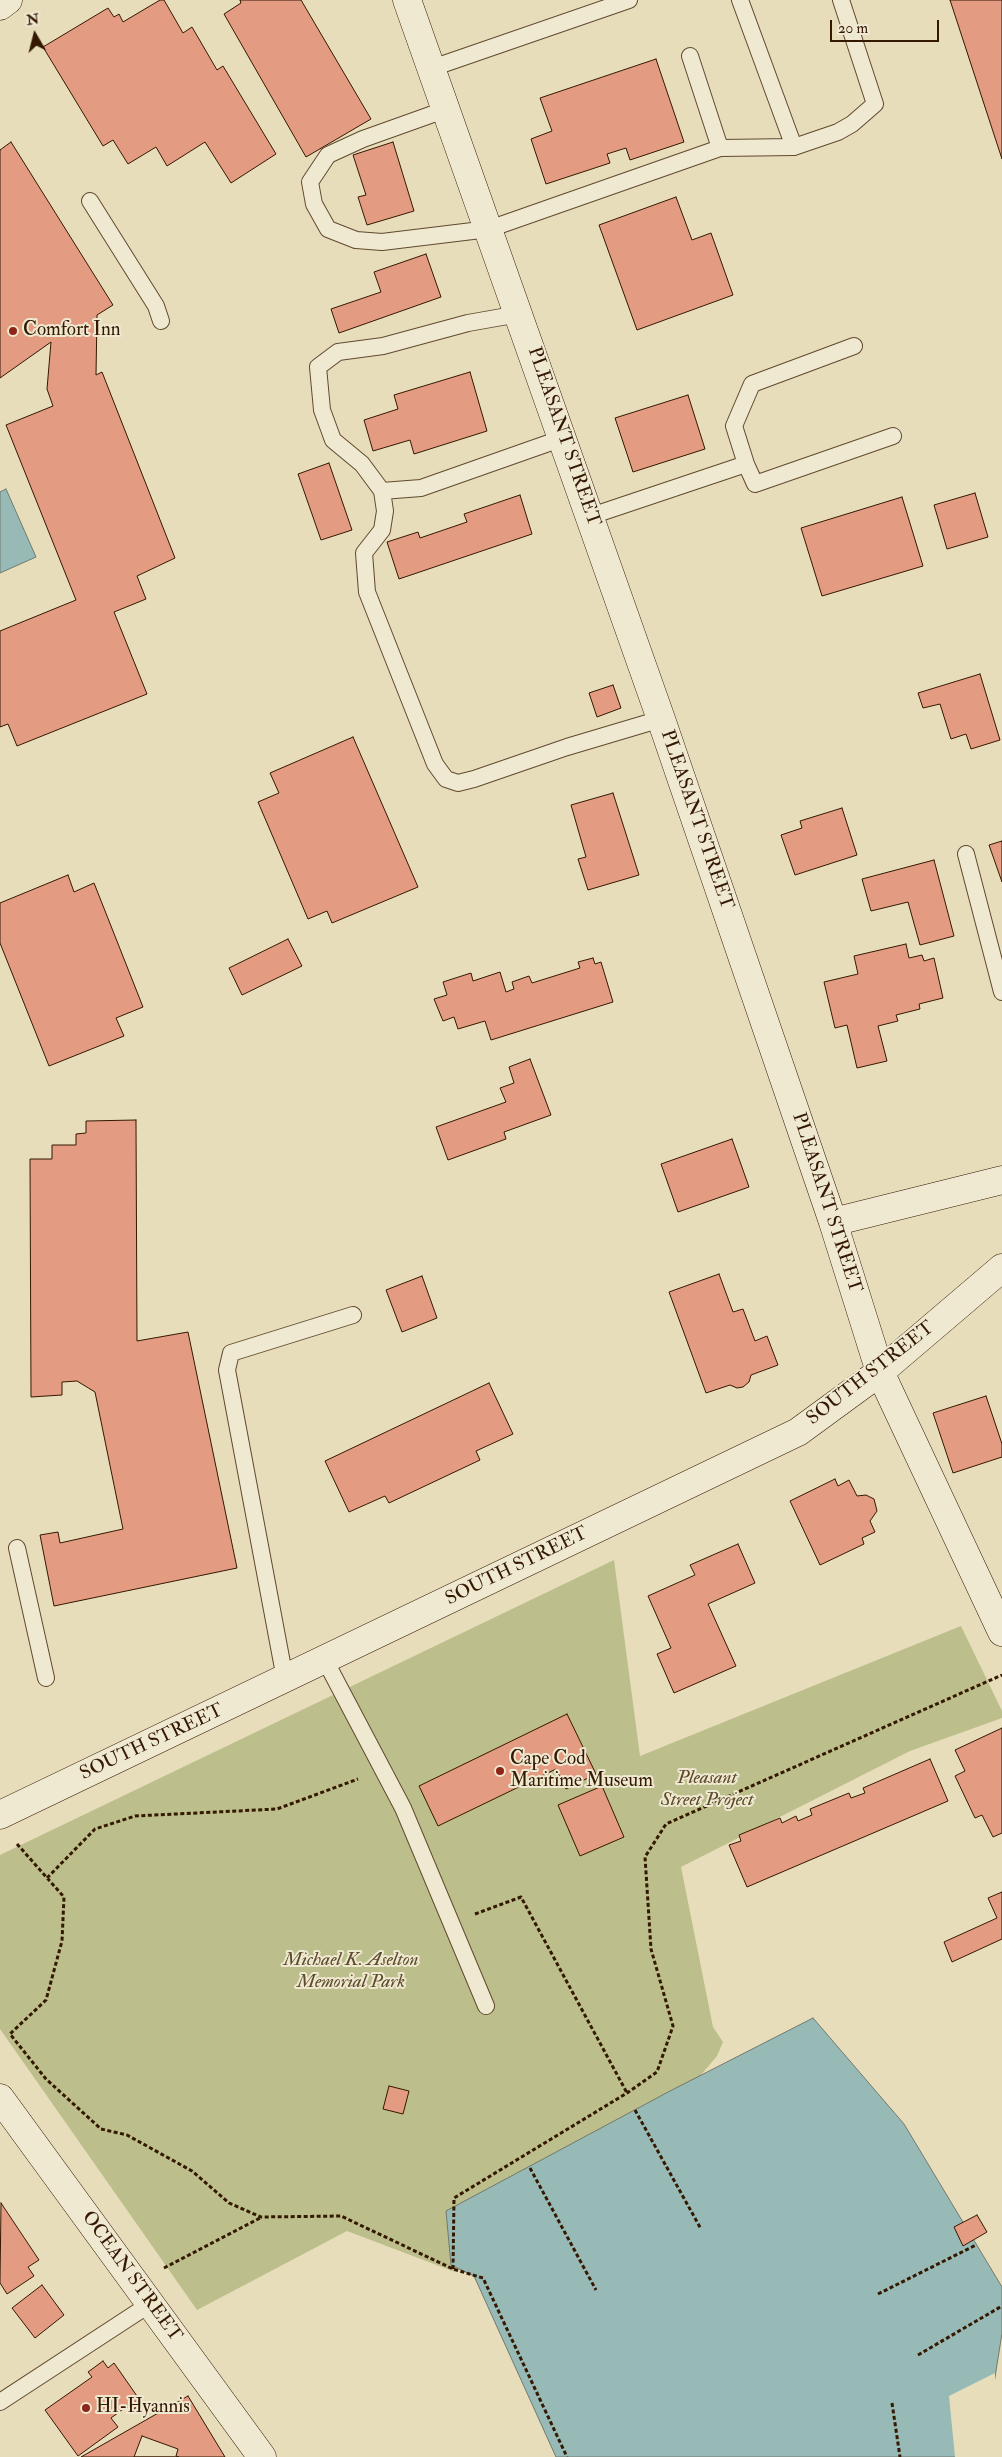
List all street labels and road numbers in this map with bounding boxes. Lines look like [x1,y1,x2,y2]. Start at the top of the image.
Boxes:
street label: PLEASANT STREET [522,344,604,530]
street label: PLEASANT STREET [655,727,737,913]
street label: PLEASANT STREET [786,1110,866,1296]
street label: SOUTH STREET [803,1317,939,1431]
street label: SOUTH STREET [442,1523,592,1611]
street label: SOUTH STREET [77,1700,227,1786]
street label: OCEAN STREET [76,2207,186,2347]

